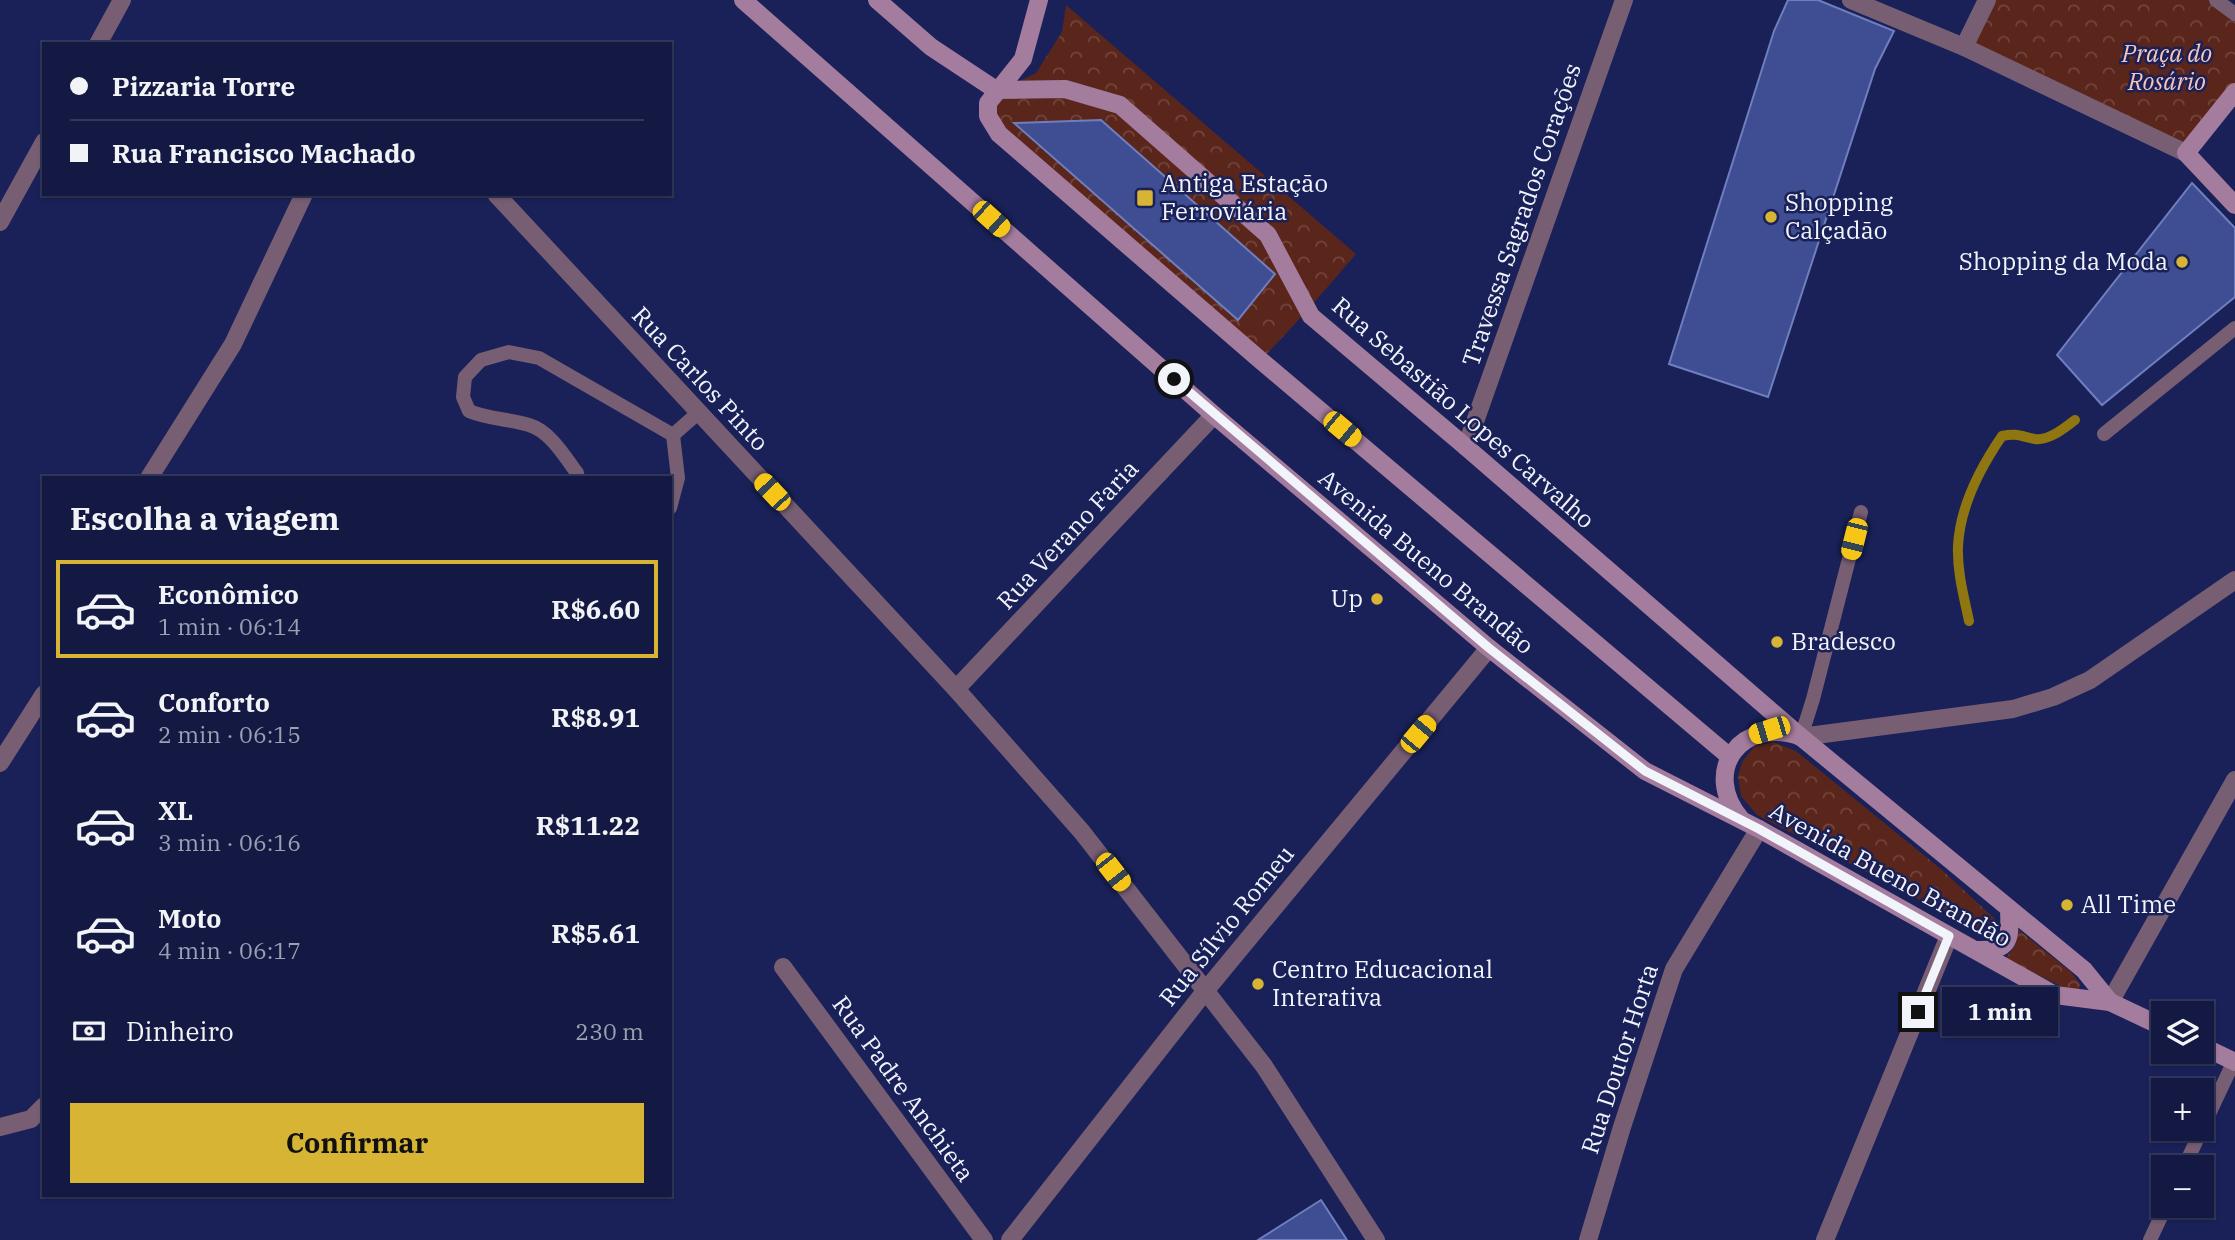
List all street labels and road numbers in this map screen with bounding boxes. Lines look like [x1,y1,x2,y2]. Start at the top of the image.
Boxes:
street label: Travessa Sagrados Corações [1454,59,1588,370]
street label: Rua Sebastião Lopes Carvalho [1326,289,1602,535]
street label: Rua Carlos Pinto [625,299,776,457]
street label: Rua Verano Faria [990,453,1145,616]
street label: Avenida Bueno Brandão [1312,462,1541,661]
street label: Avenida Bueno Brandão [1764,794,2017,954]
street label: Rua Sílvio Romeu [1152,838,1301,1012]
street label: Rua Doutor Horta [1573,960,1665,1158]
street label: Rua Padre Anchieta [826,989,982,1188]

